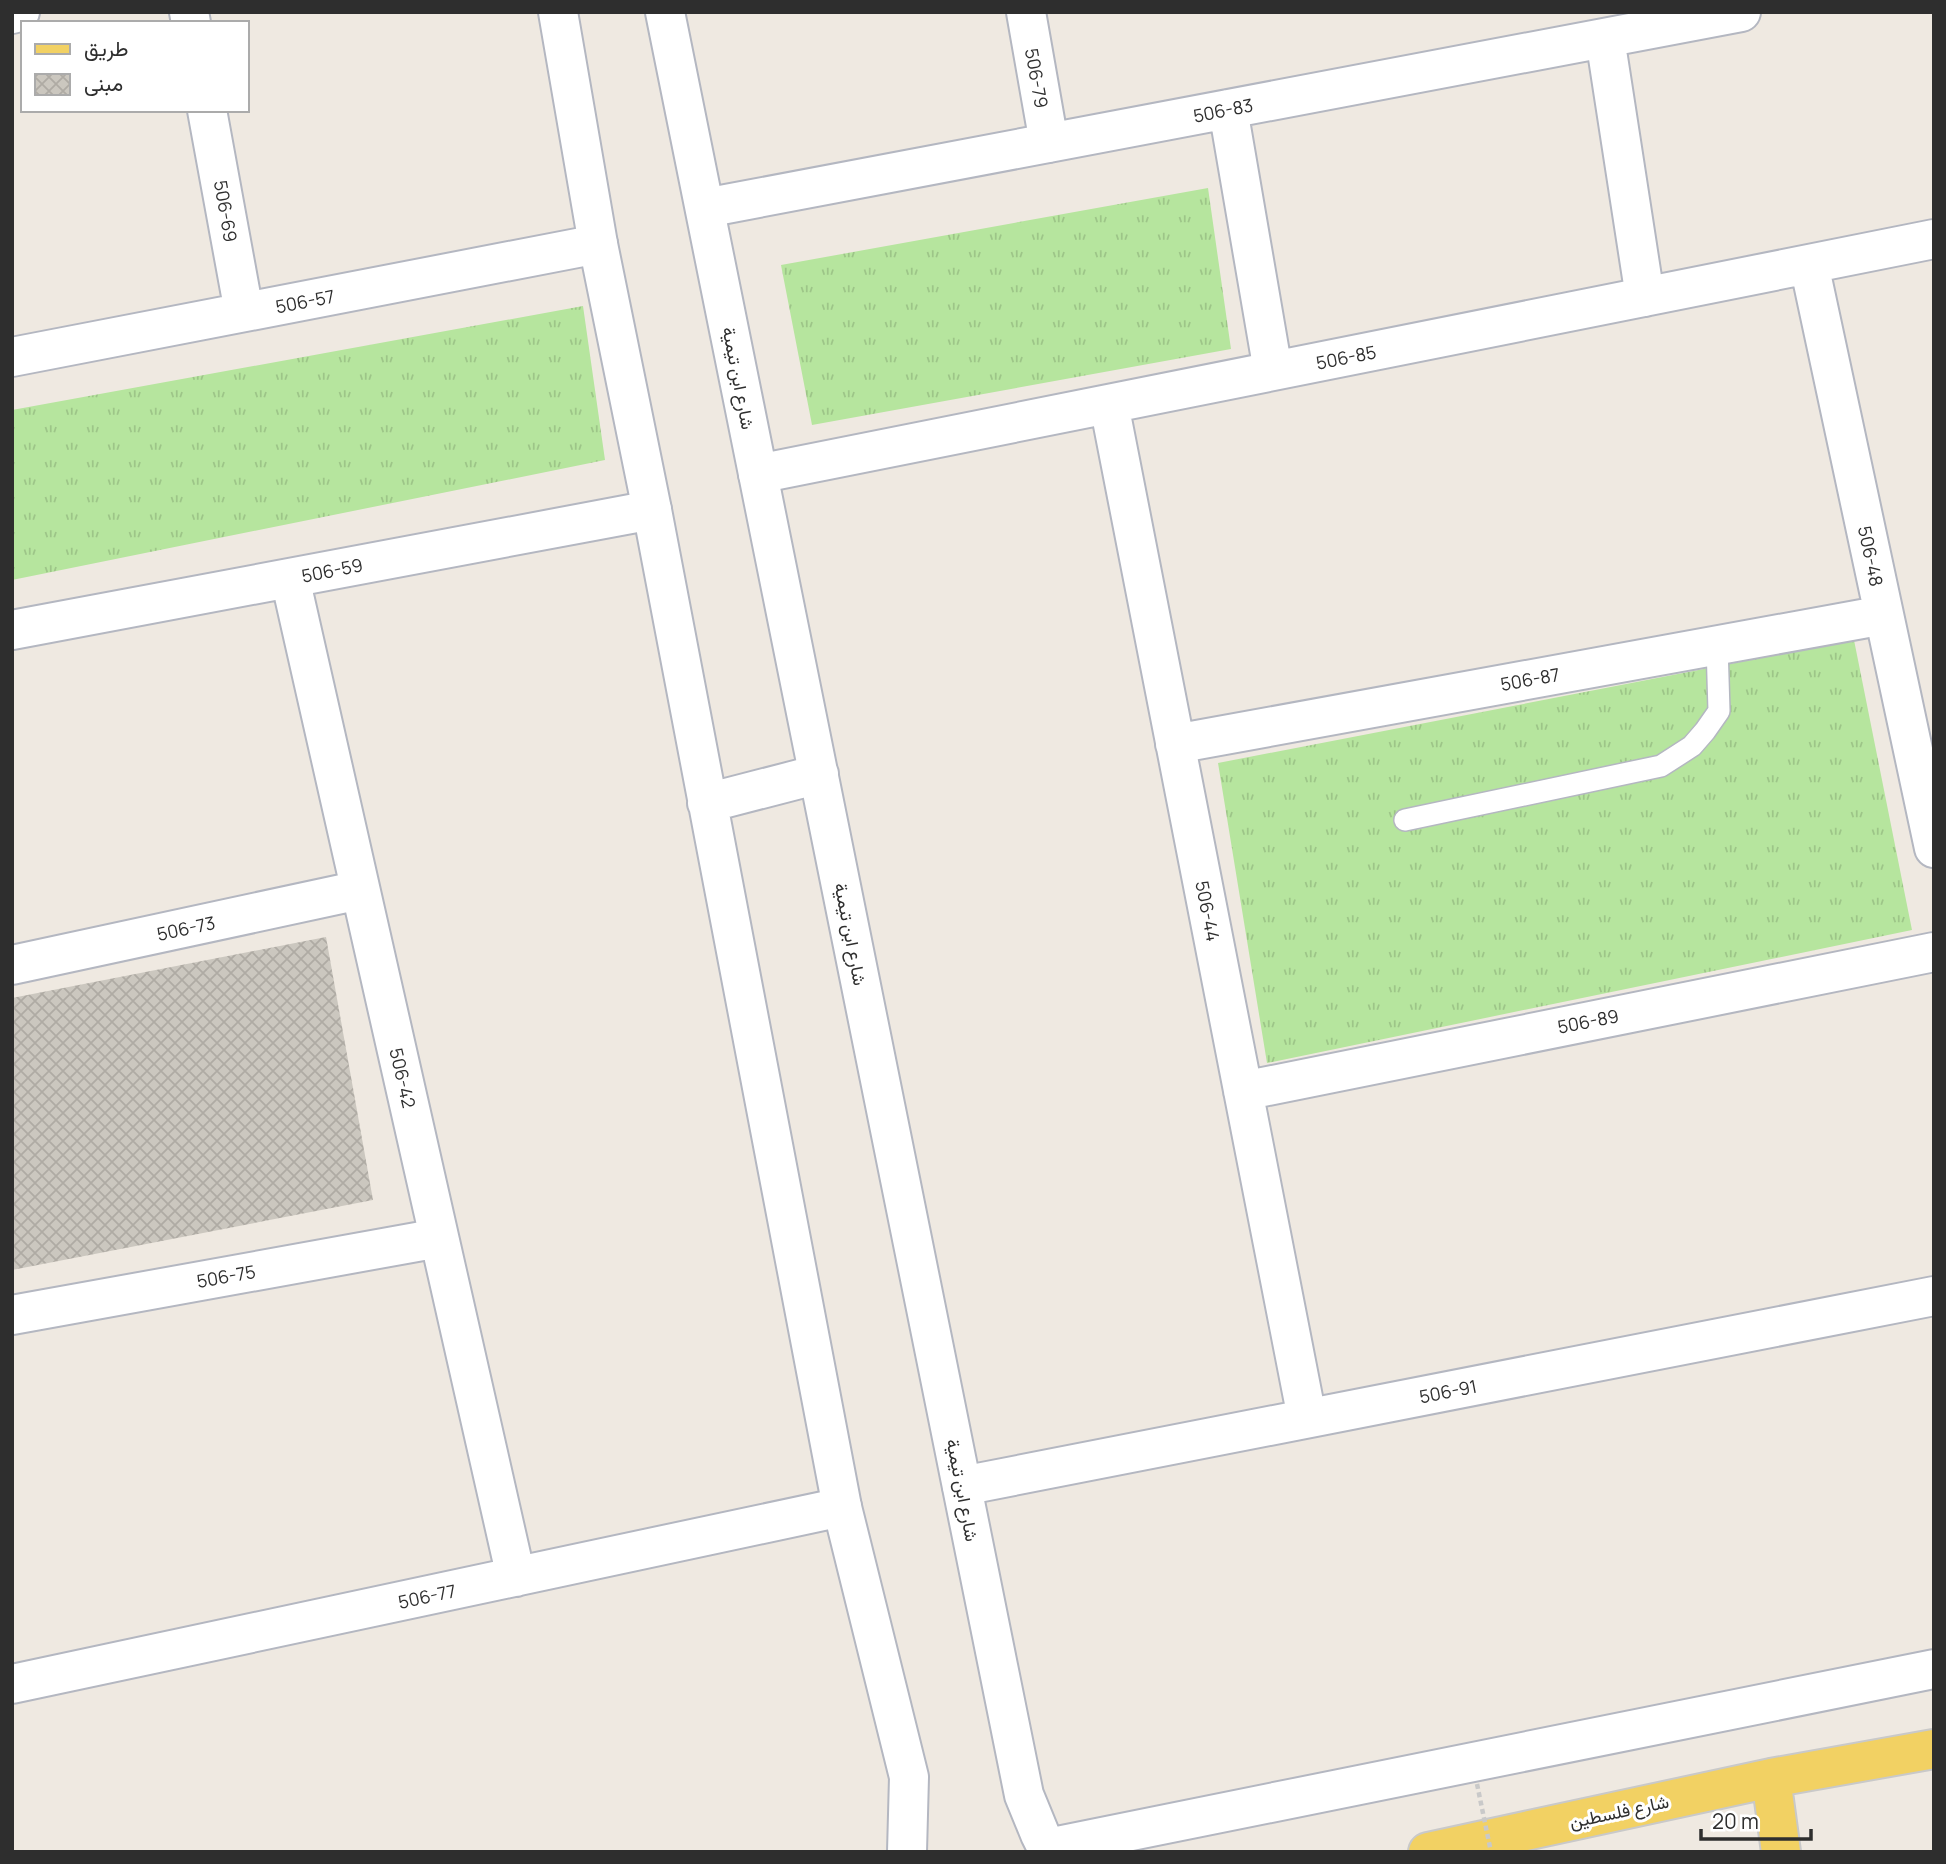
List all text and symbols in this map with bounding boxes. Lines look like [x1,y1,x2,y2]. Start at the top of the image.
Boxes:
legend [21,21,248,112]
text: طريق [84,34,129,62]
street label: 506-79 [1020,46,1054,110]
text: مبنى [84,69,123,97]
street label: 506-83 [1191,92,1255,128]
street label: 506-69 [209,178,243,244]
street label: 506-57 [273,284,337,318]
street label: شارع ابن تيمية [716,325,761,432]
street label: 506-85 [1314,339,1378,375]
street label: 506-48 [1853,524,1889,588]
street label: 506-59 [299,552,365,588]
street label: 506-87 [1499,662,1561,696]
street label: 506-44 [1190,879,1226,943]
street label: شارع ابن تيمية [828,881,873,988]
street label: 506-73 [155,910,217,946]
street label: 506-89 [1555,1003,1621,1039]
street label: 506-42 [384,1046,422,1110]
street label: 506-75 [195,1259,257,1293]
street label: 506-91 [1417,1374,1479,1408]
street label: شارع ابن تيمية [940,1437,985,1544]
street label: 506-77 [396,1578,458,1614]
street label: شارع فلسطين [1567,1789,1671,1834]
scale bar [1701,1798,1811,1842]
text: 20 m [1712,1807,1759,1835]

